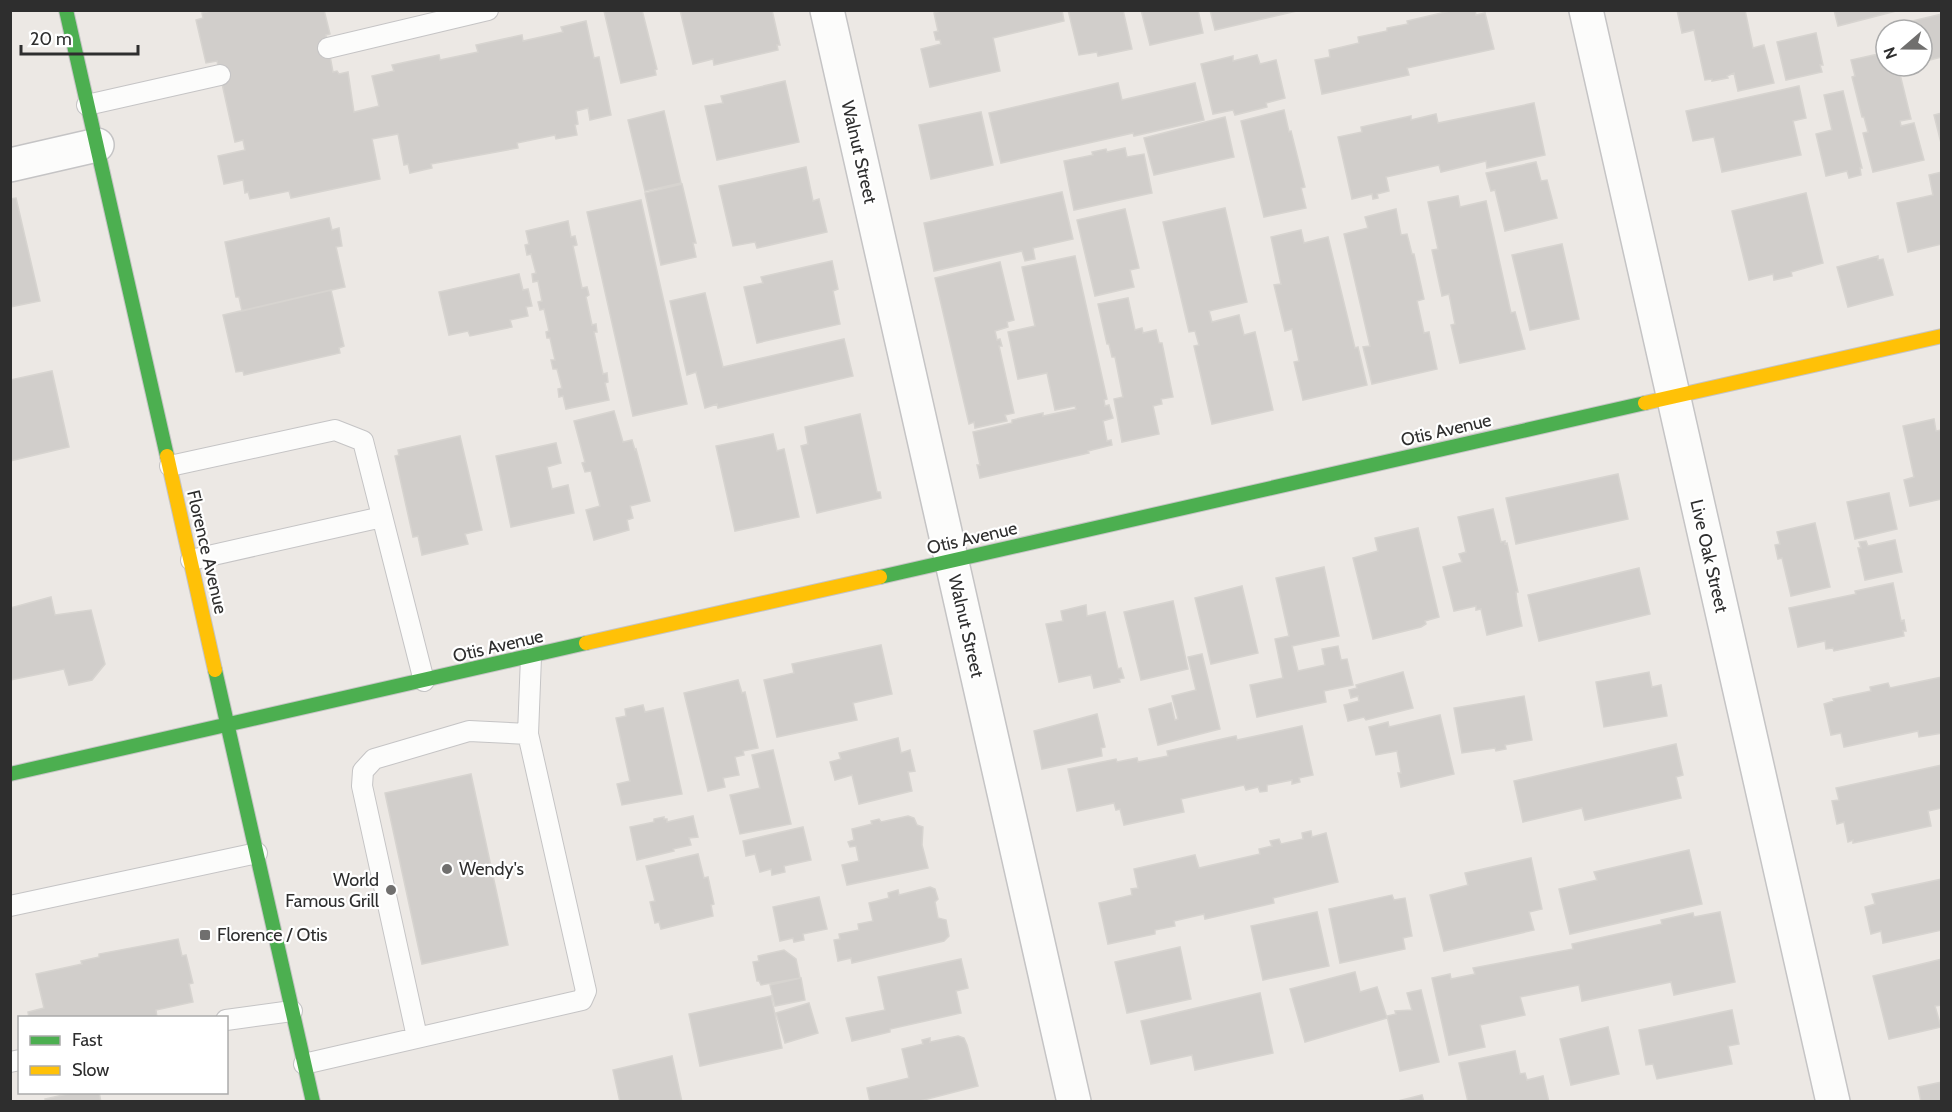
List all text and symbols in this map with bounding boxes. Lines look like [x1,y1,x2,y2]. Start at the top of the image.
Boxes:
scale bar [21,18,138,56]
north arrow [1874,18,1934,78]
text: 20 m [30,28,72,50]
text: N [1880,44,1901,62]
street label: Walnut Street [836,98,882,206]
street label: Otis Avenue [1399,409,1493,451]
street label: Florence Avenue [182,488,232,616]
street label: Live Oak Street [1685,497,1733,615]
street label: Otis Avenue [925,517,1019,559]
street label: Walnut Street [943,572,989,680]
street label: Otis Avenue [451,625,545,667]
place label: Wendy's [459,858,524,880]
marker: Wendy's [440,862,454,876]
place label: World Famous Grill [285,869,380,912]
marker: World Famous Grill [384,883,398,897]
place label: Florence / Otis [217,924,328,946]
marker: Florence / Otis [198,928,212,942]
legend [18,1016,228,1094]
text: Fast [72,1029,103,1051]
text: Slow [72,1059,109,1081]

